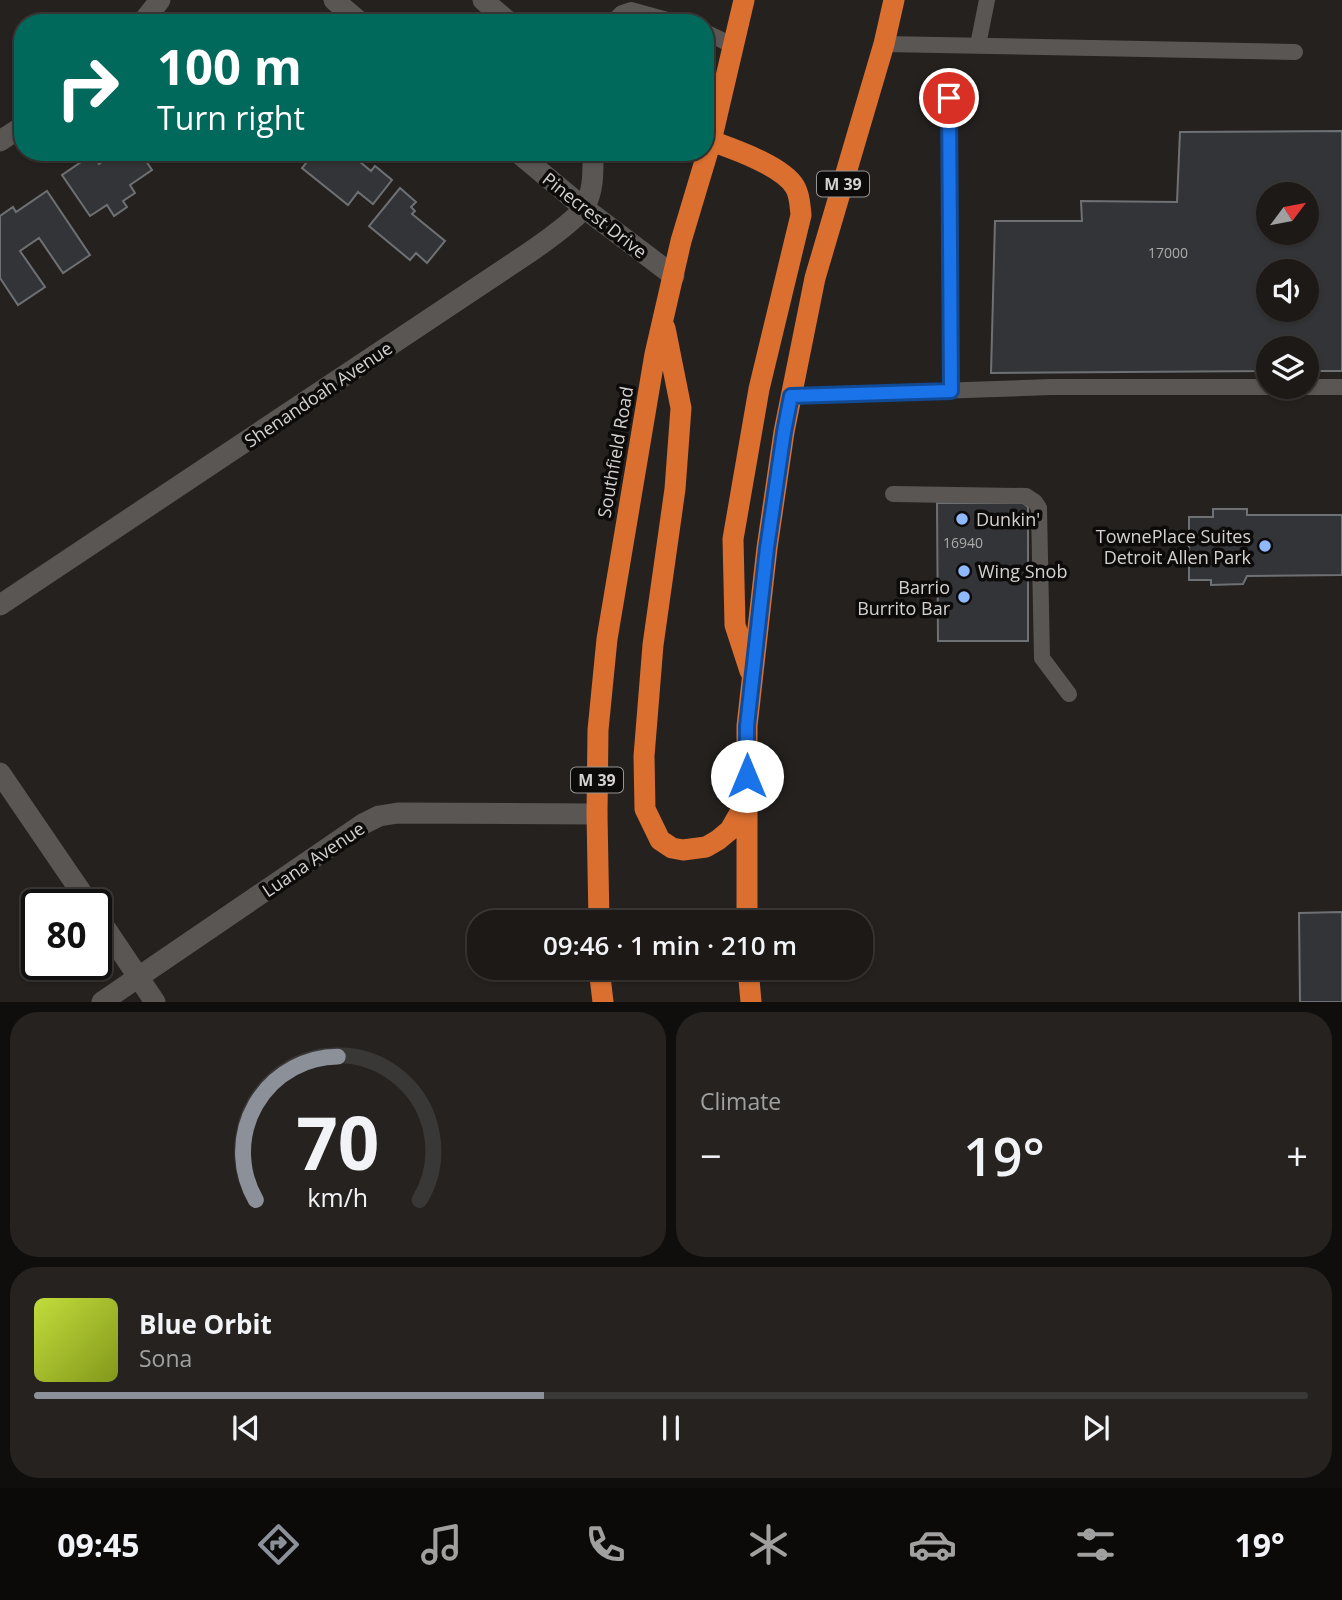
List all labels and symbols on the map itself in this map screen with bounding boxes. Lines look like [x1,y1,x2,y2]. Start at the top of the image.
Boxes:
pin [919,68,979,128]
street label: Pinecrest Drive [538,167,652,263]
road number: M 39 [817,172,869,196]
north arrow [1256,182,1320,245]
house number: 17000 [1148,243,1188,262]
street label: Shenandoah Avenue [239,336,397,452]
street label: Southfield Road [592,384,638,520]
place label: Dunkin' [976,507,1040,531]
marker: Dunkin' [954,511,970,527]
place label: TownePlace Suites Detroit Allen Park [1096,524,1252,569]
house number: 16940 [943,533,983,552]
marker: TownePlace Suites Detroit Allen Park [1257,538,1273,554]
place label: Wing Snob [978,559,1067,583]
marker: Wing Snob [956,563,972,579]
place label: Barrio Burrito Bar [857,575,951,620]
marker: Barrio Burrito Bar [956,589,972,605]
position arrow [710,739,784,813]
road number: M 39 [571,768,623,792]
street label: Luana Avenue [257,816,369,902]
speed limit sign: 80 [21,889,112,980]

